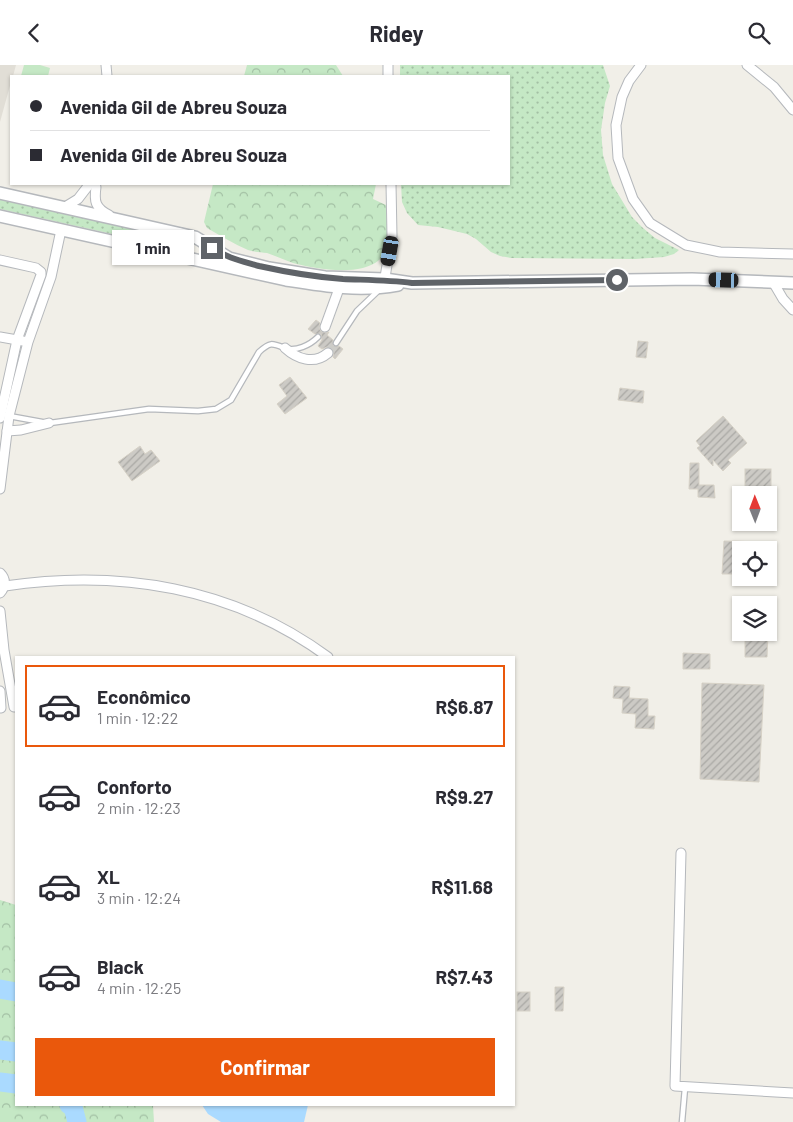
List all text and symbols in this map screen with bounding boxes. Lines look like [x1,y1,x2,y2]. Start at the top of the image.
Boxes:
icon: back [20,19,48,47]
icon: search [745,19,773,47]
text: Ridey [369,20,424,46]
text: Avenida Gil de Abreu Souza [60,95,287,118]
text: Avenida Gil de Abreu Souza [60,143,287,166]
callout: 1 min [112,231,194,265]
car [380,235,399,267]
route end [201,237,223,259]
text: 1 min [135,238,171,257]
route start [606,269,628,291]
car [708,272,739,288]
north arrow [732,486,778,531]
map controls [732,486,777,641]
button: locate [732,541,777,586]
button: layers [732,596,777,641]
icon: car [37,684,82,729]
text: Econômico [97,685,191,708]
text: R$6.87 [435,695,493,718]
text: 1 min · 12:22 [97,708,178,727]
icon: car [37,774,82,819]
text: Conforto [97,775,172,798]
text: R$9.27 [435,785,493,808]
text: 2 min · 12:23 [97,798,181,817]
icon: car [37,864,82,909]
text: XL [97,865,120,888]
text: R$11.68 [431,875,493,898]
text: 3 min · 12:24 [97,888,181,907]
icon: car [37,954,82,999]
text: Black [97,955,144,978]
text: R$7.43 [435,965,493,988]
text: 4 min · 12:25 [97,978,181,997]
button: Confirmar [35,1038,495,1096]

